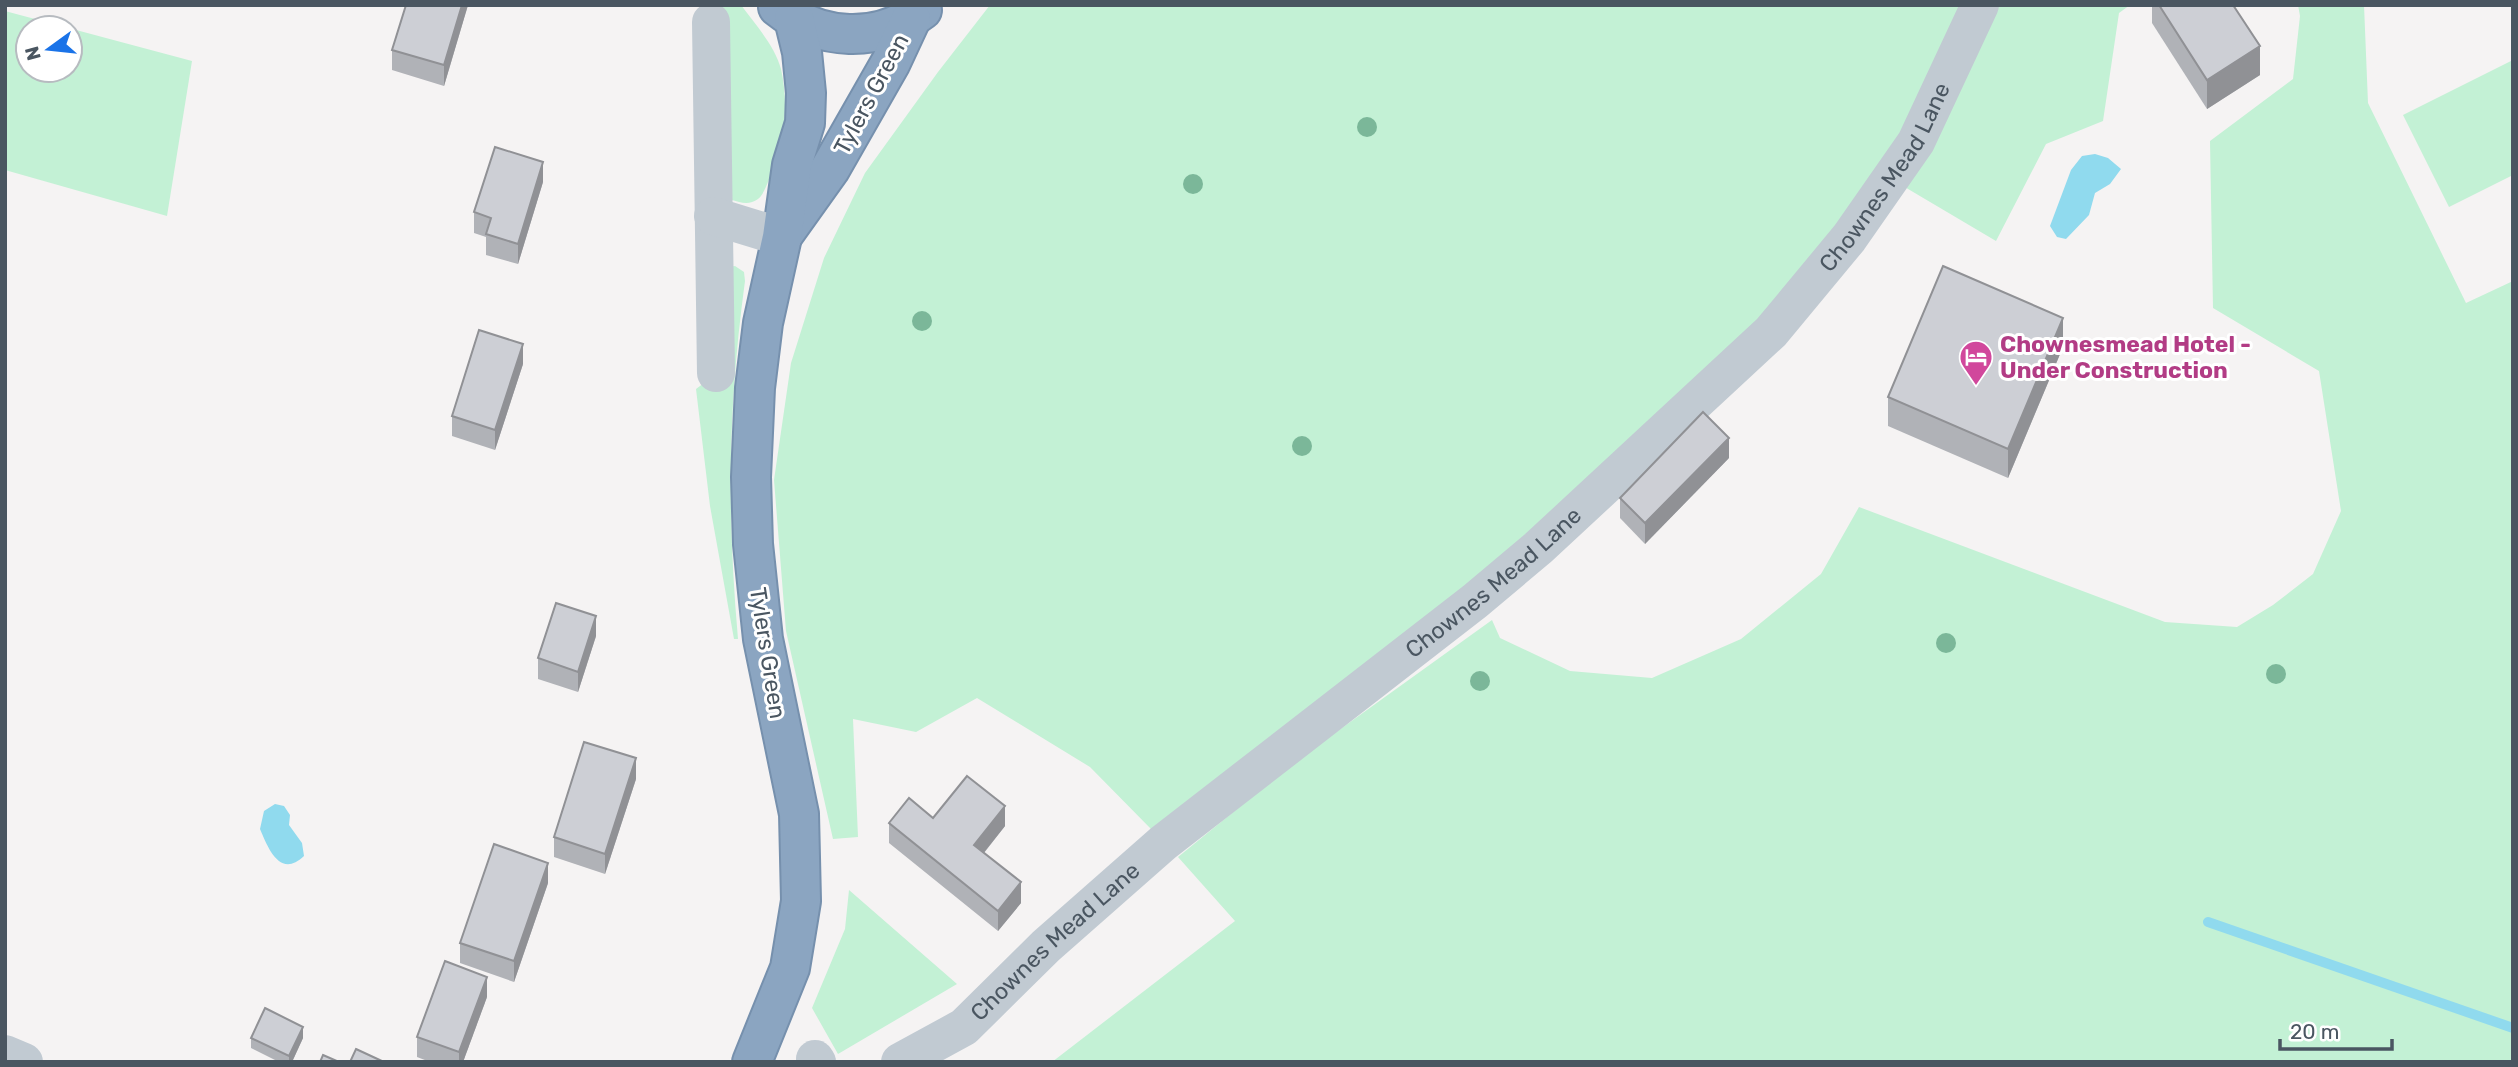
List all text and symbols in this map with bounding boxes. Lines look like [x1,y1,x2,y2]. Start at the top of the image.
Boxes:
north arrow [14,14,84,84]
street label: Tylers Green [828,29,914,159]
text: N [20,44,46,63]
street label: Chownes Mead Lane [1813,78,1956,277]
place label: Chownesmead Hotel - Under Construction [2000,330,2251,384]
hotel icon: Chownesmead Hotel - Under Construction [1957,338,1995,387]
street label: Chownes Mead Lane [1400,501,1587,664]
street label: Tylers Green [744,585,792,721]
street label: Chownes Mead Lane [965,856,1145,1027]
scale bar [2280,1007,2392,1052]
text: 20 m [2290,1019,2339,1044]

